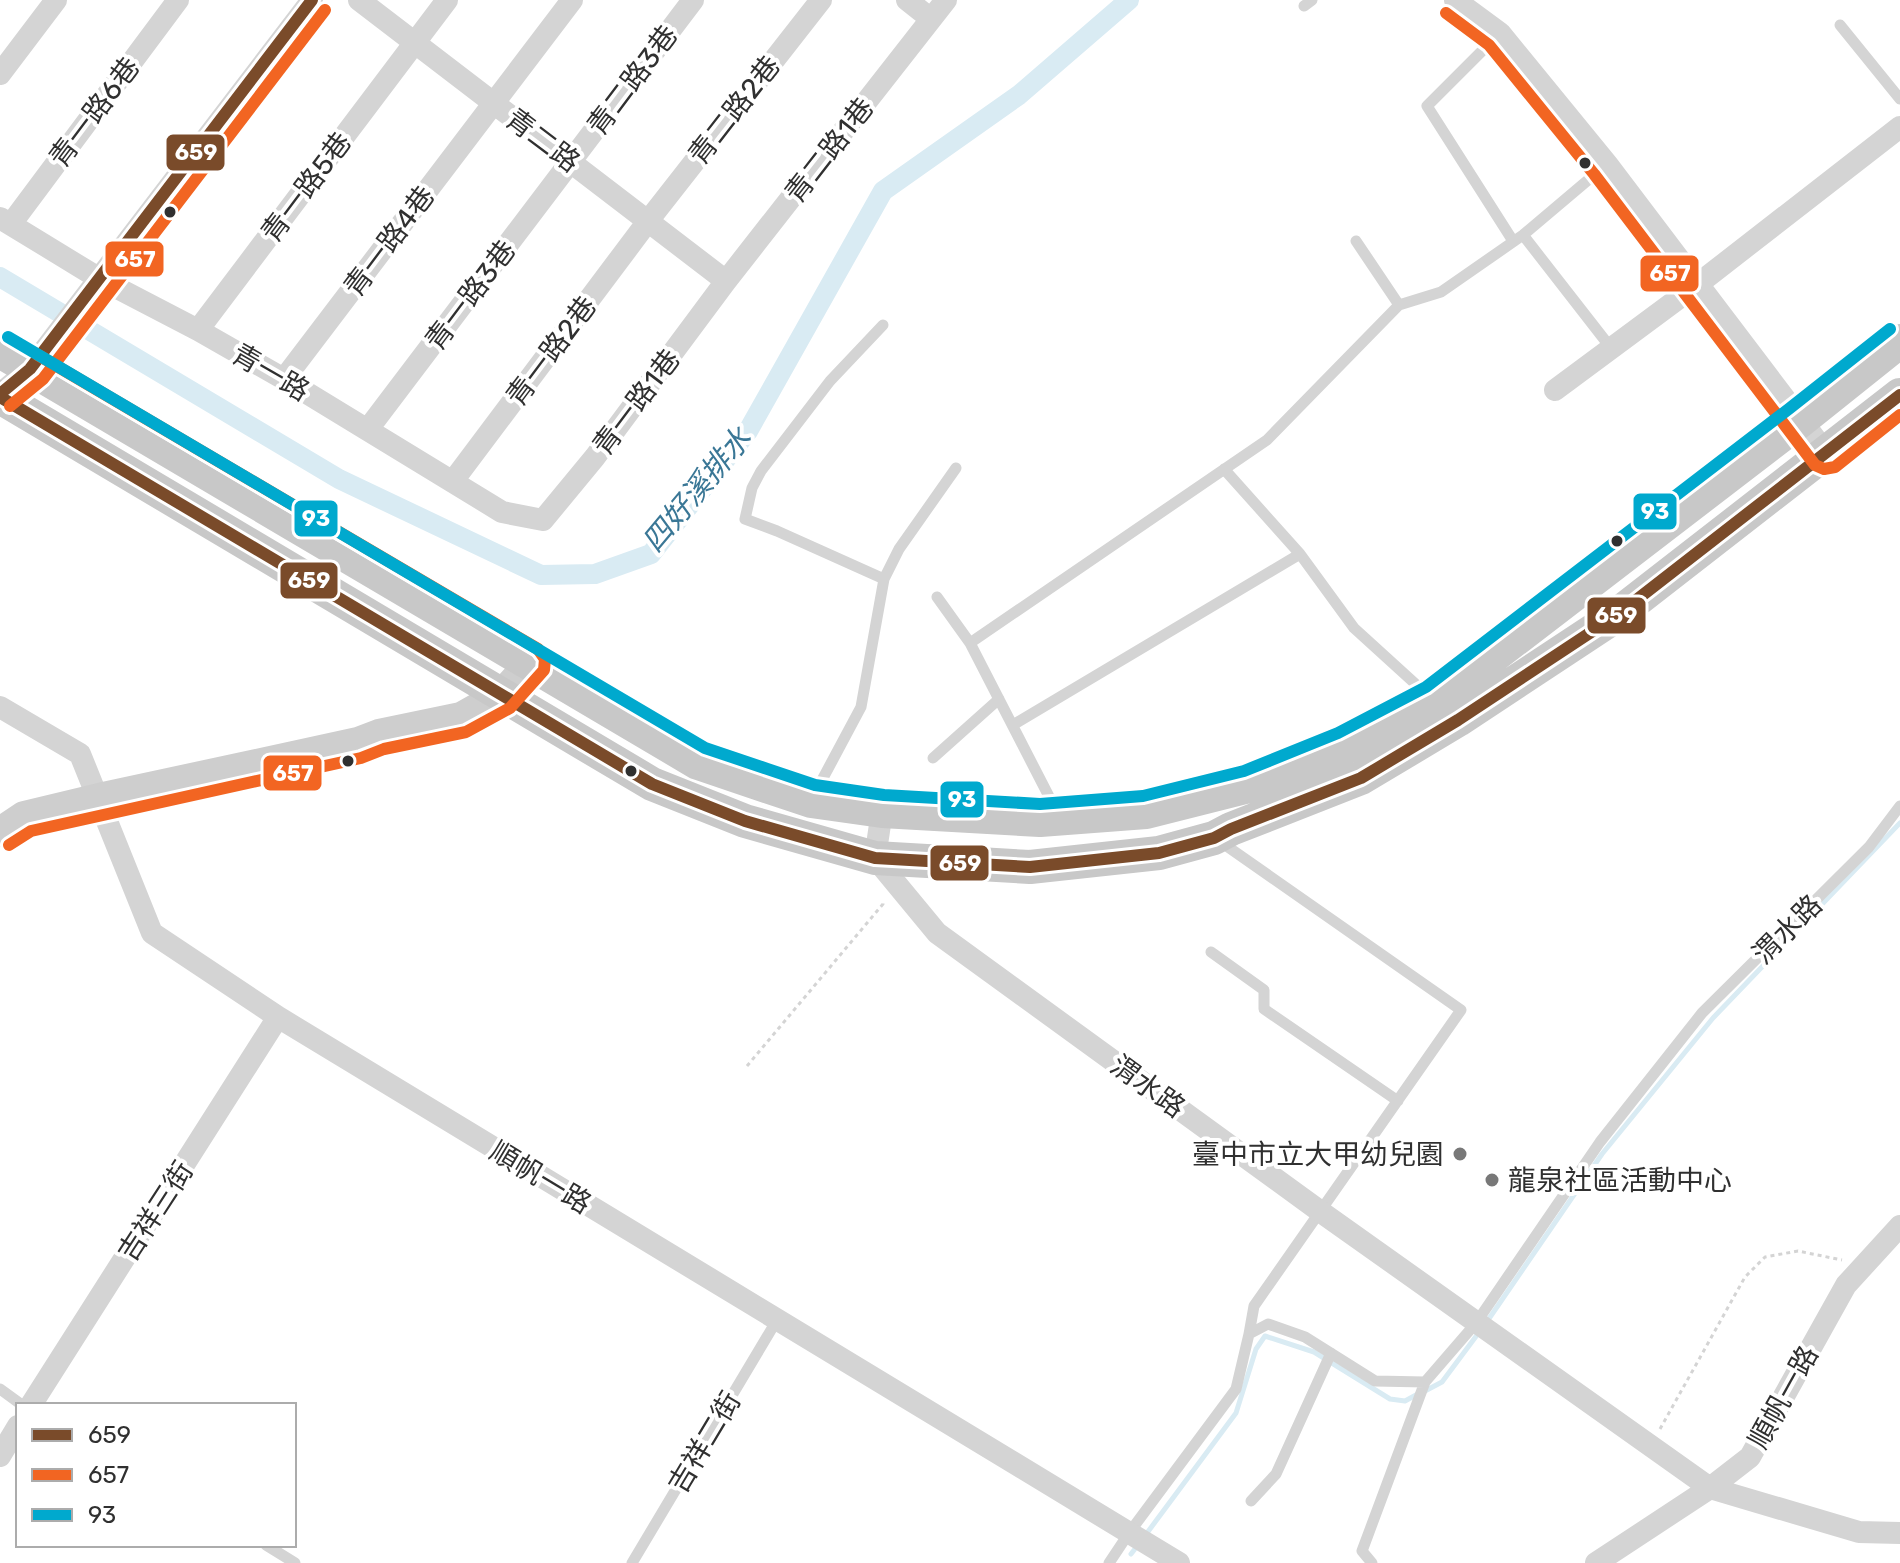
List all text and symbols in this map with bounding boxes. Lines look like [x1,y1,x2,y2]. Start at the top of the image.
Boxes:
street label: 青二路3巷 [580,19,684,142]
street label: 青二路2巷 [682,50,787,171]
street label: 青一路6巷 [42,51,146,174]
street label: 青二路1巷 [778,91,881,209]
street label: 青二路 [499,102,586,179]
street label: 青一路5巷 [255,126,358,249]
line badge: 659 [165,133,226,172]
text: 659 [175,139,217,166]
unlabelled marker [1577,155,1593,171]
street label: 青一路4巷 [337,180,442,303]
unlabelled marker [162,204,178,220]
street label: 青一路3巷 [418,234,522,357]
line badge: 657 [104,240,165,278]
text: 657 [114,246,156,273]
line badge: 657 [1639,254,1700,293]
text: 657 [1649,260,1691,287]
street label: 青一路2巷 [500,290,603,413]
street label: 青一路 [226,337,315,408]
street label: 青一路1巷 [586,343,687,462]
water label: 四好溪排水 [635,419,760,559]
line badge: 93 [1632,492,1678,531]
text: 93 [1641,498,1669,525]
line badge: 93 [293,499,339,538]
text: 93 [302,505,330,532]
unlabelled marker [1609,533,1625,549]
line badge: 659 [279,561,339,600]
text: 659 [288,567,330,594]
line badge: 659 [1586,596,1647,635]
text: 659 [1595,602,1637,629]
unlabelled marker [340,753,356,769]
line badge: 657 [262,754,323,792]
text: 657 [272,760,314,787]
unlabelled marker [623,763,639,779]
line badge: 93 [939,780,985,819]
text: 93 [948,786,976,813]
line badge: 659 [929,844,990,882]
text: 659 [939,850,981,877]
street label: 渭水路 [1746,888,1829,971]
street label: 渭水路 [1104,1048,1191,1124]
street label: 順帆一路 [484,1134,597,1220]
place label: 臺中市立大甲幼兒園 [1192,1138,1444,1171]
marker: 臺中市立大甲幼兒園 [1451,1145,1469,1163]
street label: 吉祥三街 [111,1155,200,1267]
place label: 龍泉社區活動中心 [1508,1164,1732,1197]
marker: 龍泉社區活動中心 [1483,1171,1501,1189]
street label: 順帆一路 [1742,1340,1825,1454]
street label: 吉祥二街 [661,1386,747,1499]
legend [16,1403,296,1547]
text: 659 [88,1421,131,1449]
text: 657 [88,1461,129,1489]
text: 93 [88,1501,116,1529]

